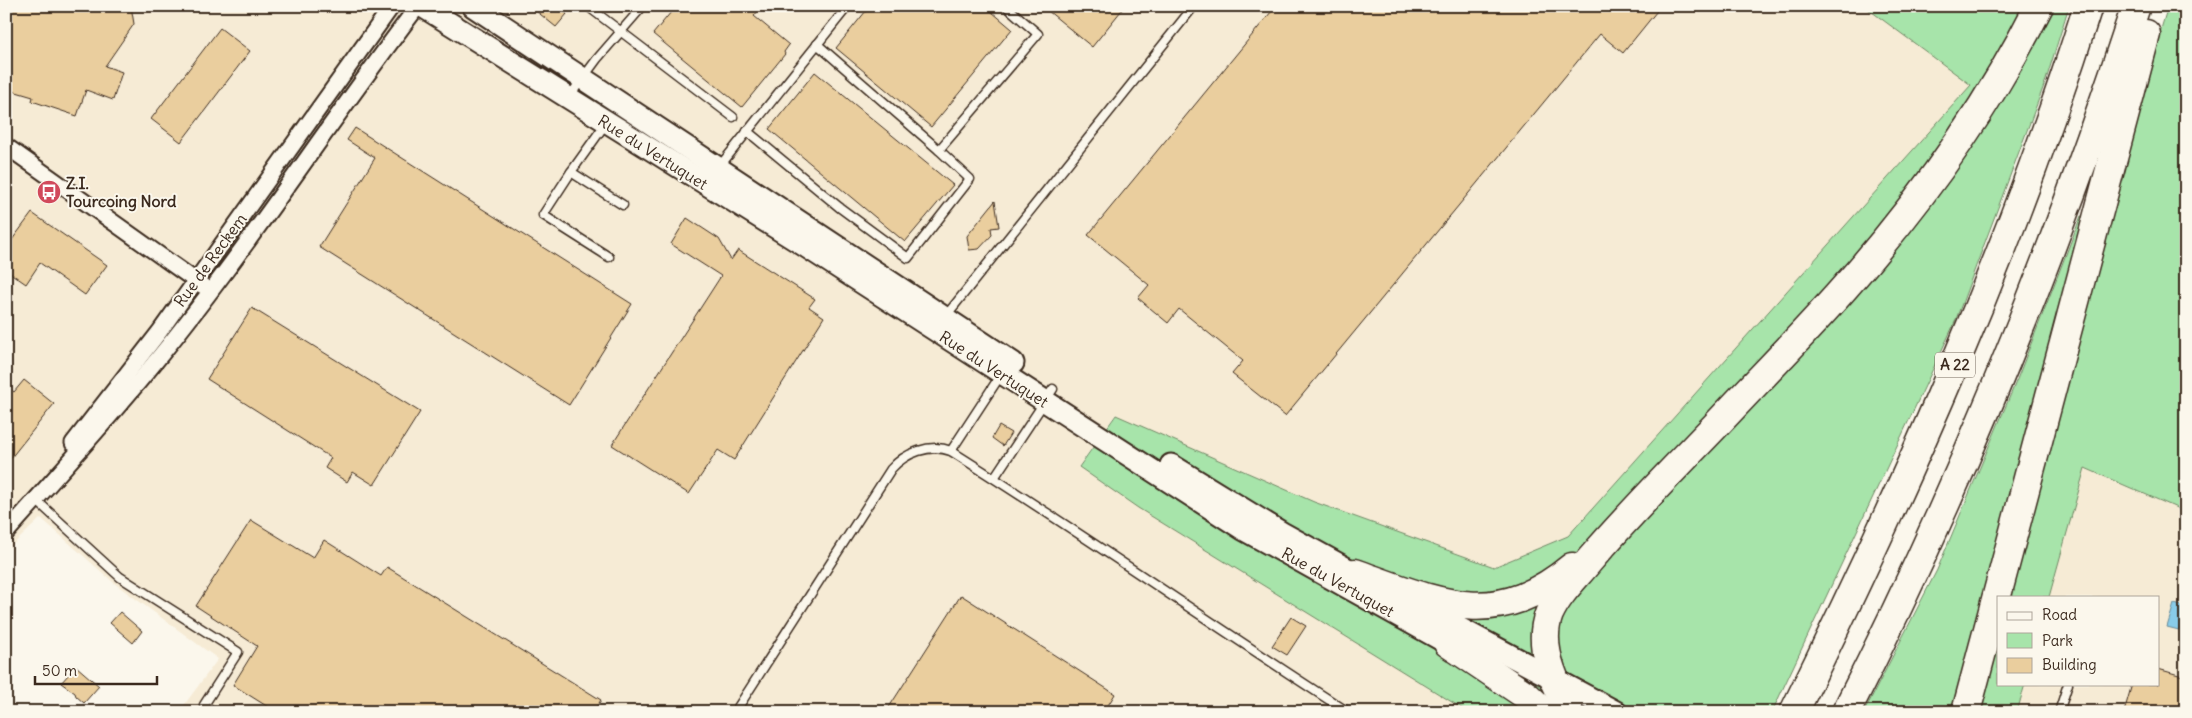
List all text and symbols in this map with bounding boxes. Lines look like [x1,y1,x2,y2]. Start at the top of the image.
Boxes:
street label: Rue du Vertuquet [594,110,712,194]
place label: Z.I. Tourcoing Nord [66,173,177,212]
bus stop icon: Z.I. Tourcoing Nord [36,179,62,205]
street label: Rue de Reckem [169,209,251,311]
street label: Rue du Vertuquet [936,326,1053,412]
road number: A 22 [1935,352,1975,378]
street label: Rue du Vertuquet [1278,543,1398,622]
legend [1997,596,2160,686]
text: Road [2042,605,2077,624]
text: Park [2042,631,2073,650]
scale bar [35,653,158,685]
text: Building [2042,655,2097,674]
text: 50 m [42,661,77,680]

